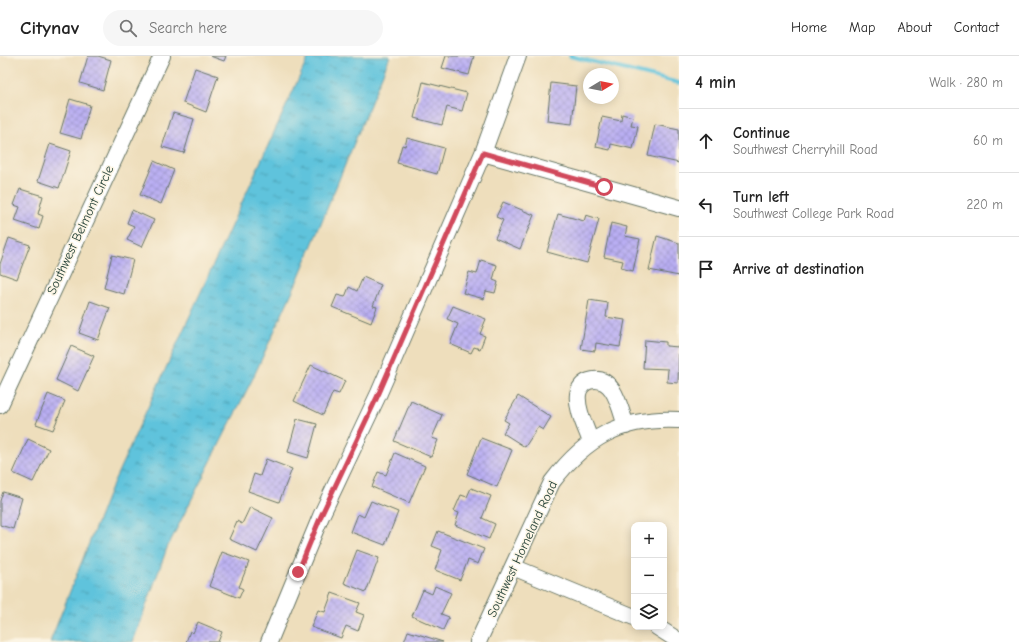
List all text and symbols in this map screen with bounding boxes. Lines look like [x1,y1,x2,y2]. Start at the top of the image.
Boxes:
search box [103,10,383,46]
text: Citynav [20,17,79,39]
icon: search [117,17,139,39]
text: Search here [149,19,227,37]
text: Home [791,19,827,36]
text: Map [849,19,875,36]
text: About [897,19,932,36]
text: Contact [954,19,999,36]
north arrow [583,68,619,104]
text: 4 min [695,73,736,92]
text: Walk · 280 m [929,75,1003,90]
text: Continue [733,124,790,142]
icon: ahead [695,130,717,152]
text: 60 m [973,133,1003,148]
text: Southwest Cherryhill Road [733,142,878,157]
street label: Southwest Belmont Circle [44,163,117,297]
route start [595,178,613,196]
text: Turn left [733,188,789,206]
icon: left [695,194,717,216]
text: 220 m [966,197,1003,212]
text: Southwest College Park Road [733,206,894,221]
icon: arrive [695,258,717,280]
text: Arrive at destination [733,260,864,278]
street label: Southwest Homeland Road [484,479,560,619]
map controls [631,522,667,630]
button: + [631,522,667,558]
button: − [631,558,667,594]
route end [289,563,307,581]
button: layers [631,594,667,630]

